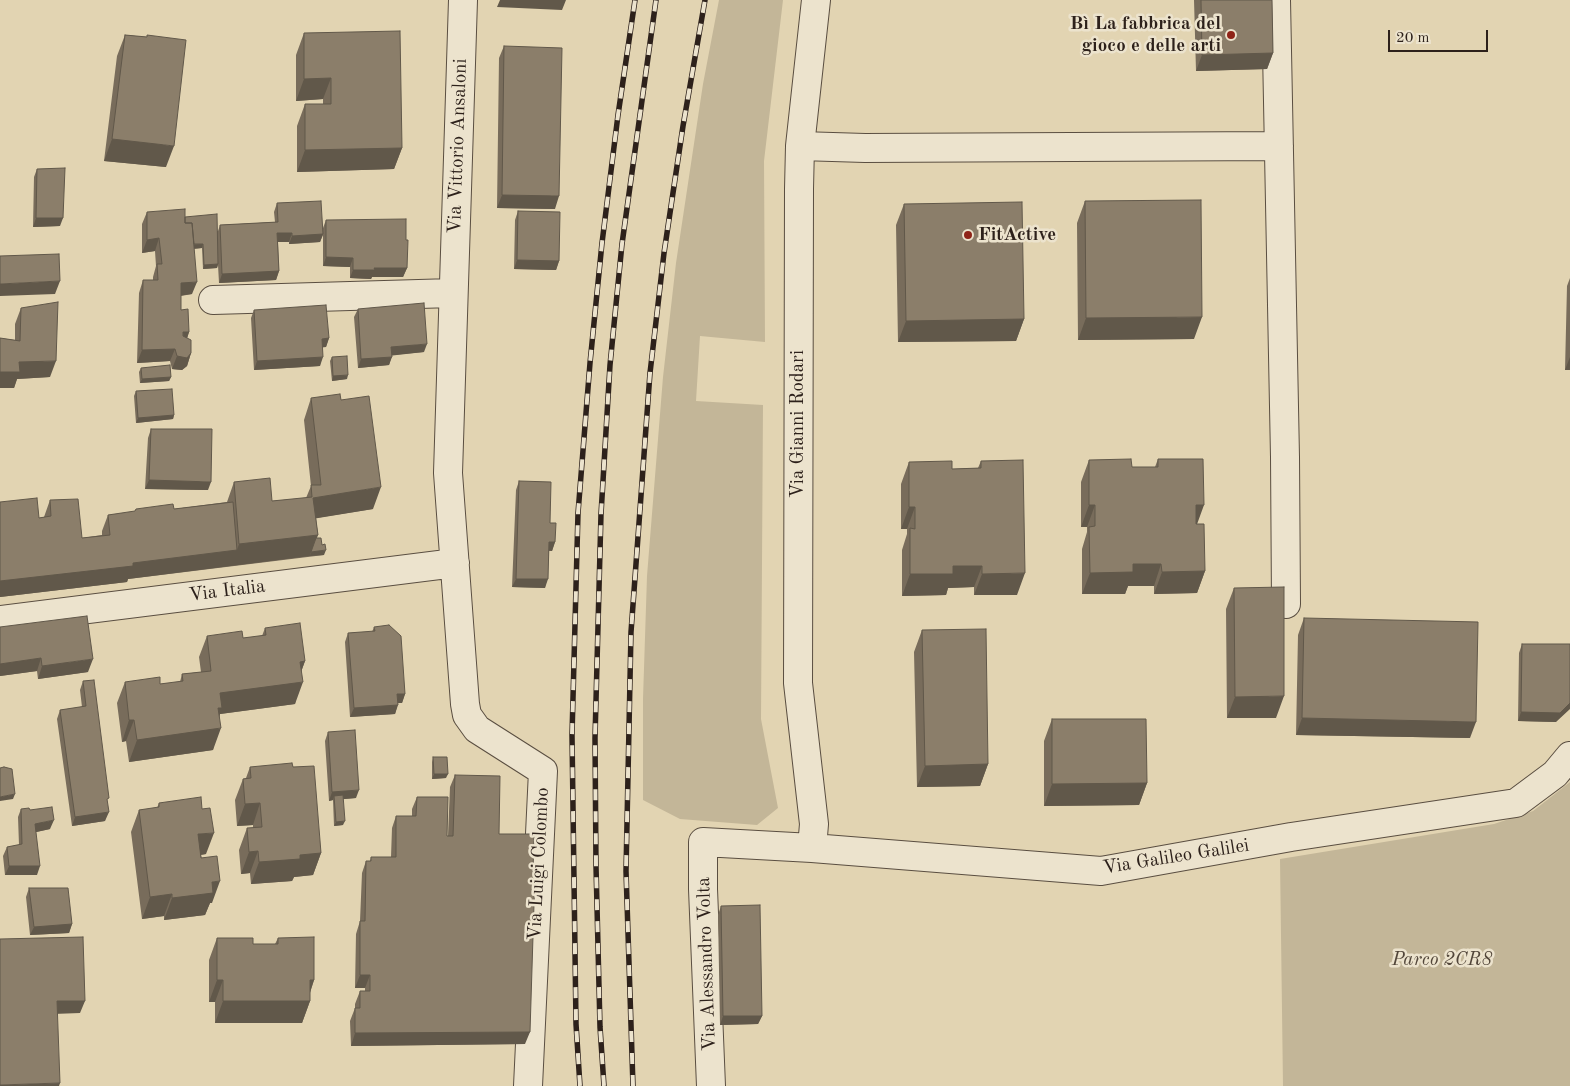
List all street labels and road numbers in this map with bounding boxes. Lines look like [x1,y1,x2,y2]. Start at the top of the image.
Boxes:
street label: Via Vittorio Ansaloni [444,58,472,234]
street label: Via Gianni Rodari [787,350,809,498]
street label: Via Italia [187,575,267,607]
street label: Via Luigi Colombo [524,787,554,941]
street label: Via Galileo Galilei [1101,834,1251,880]
street label: Via Alessandro Volta [693,877,721,1051]

